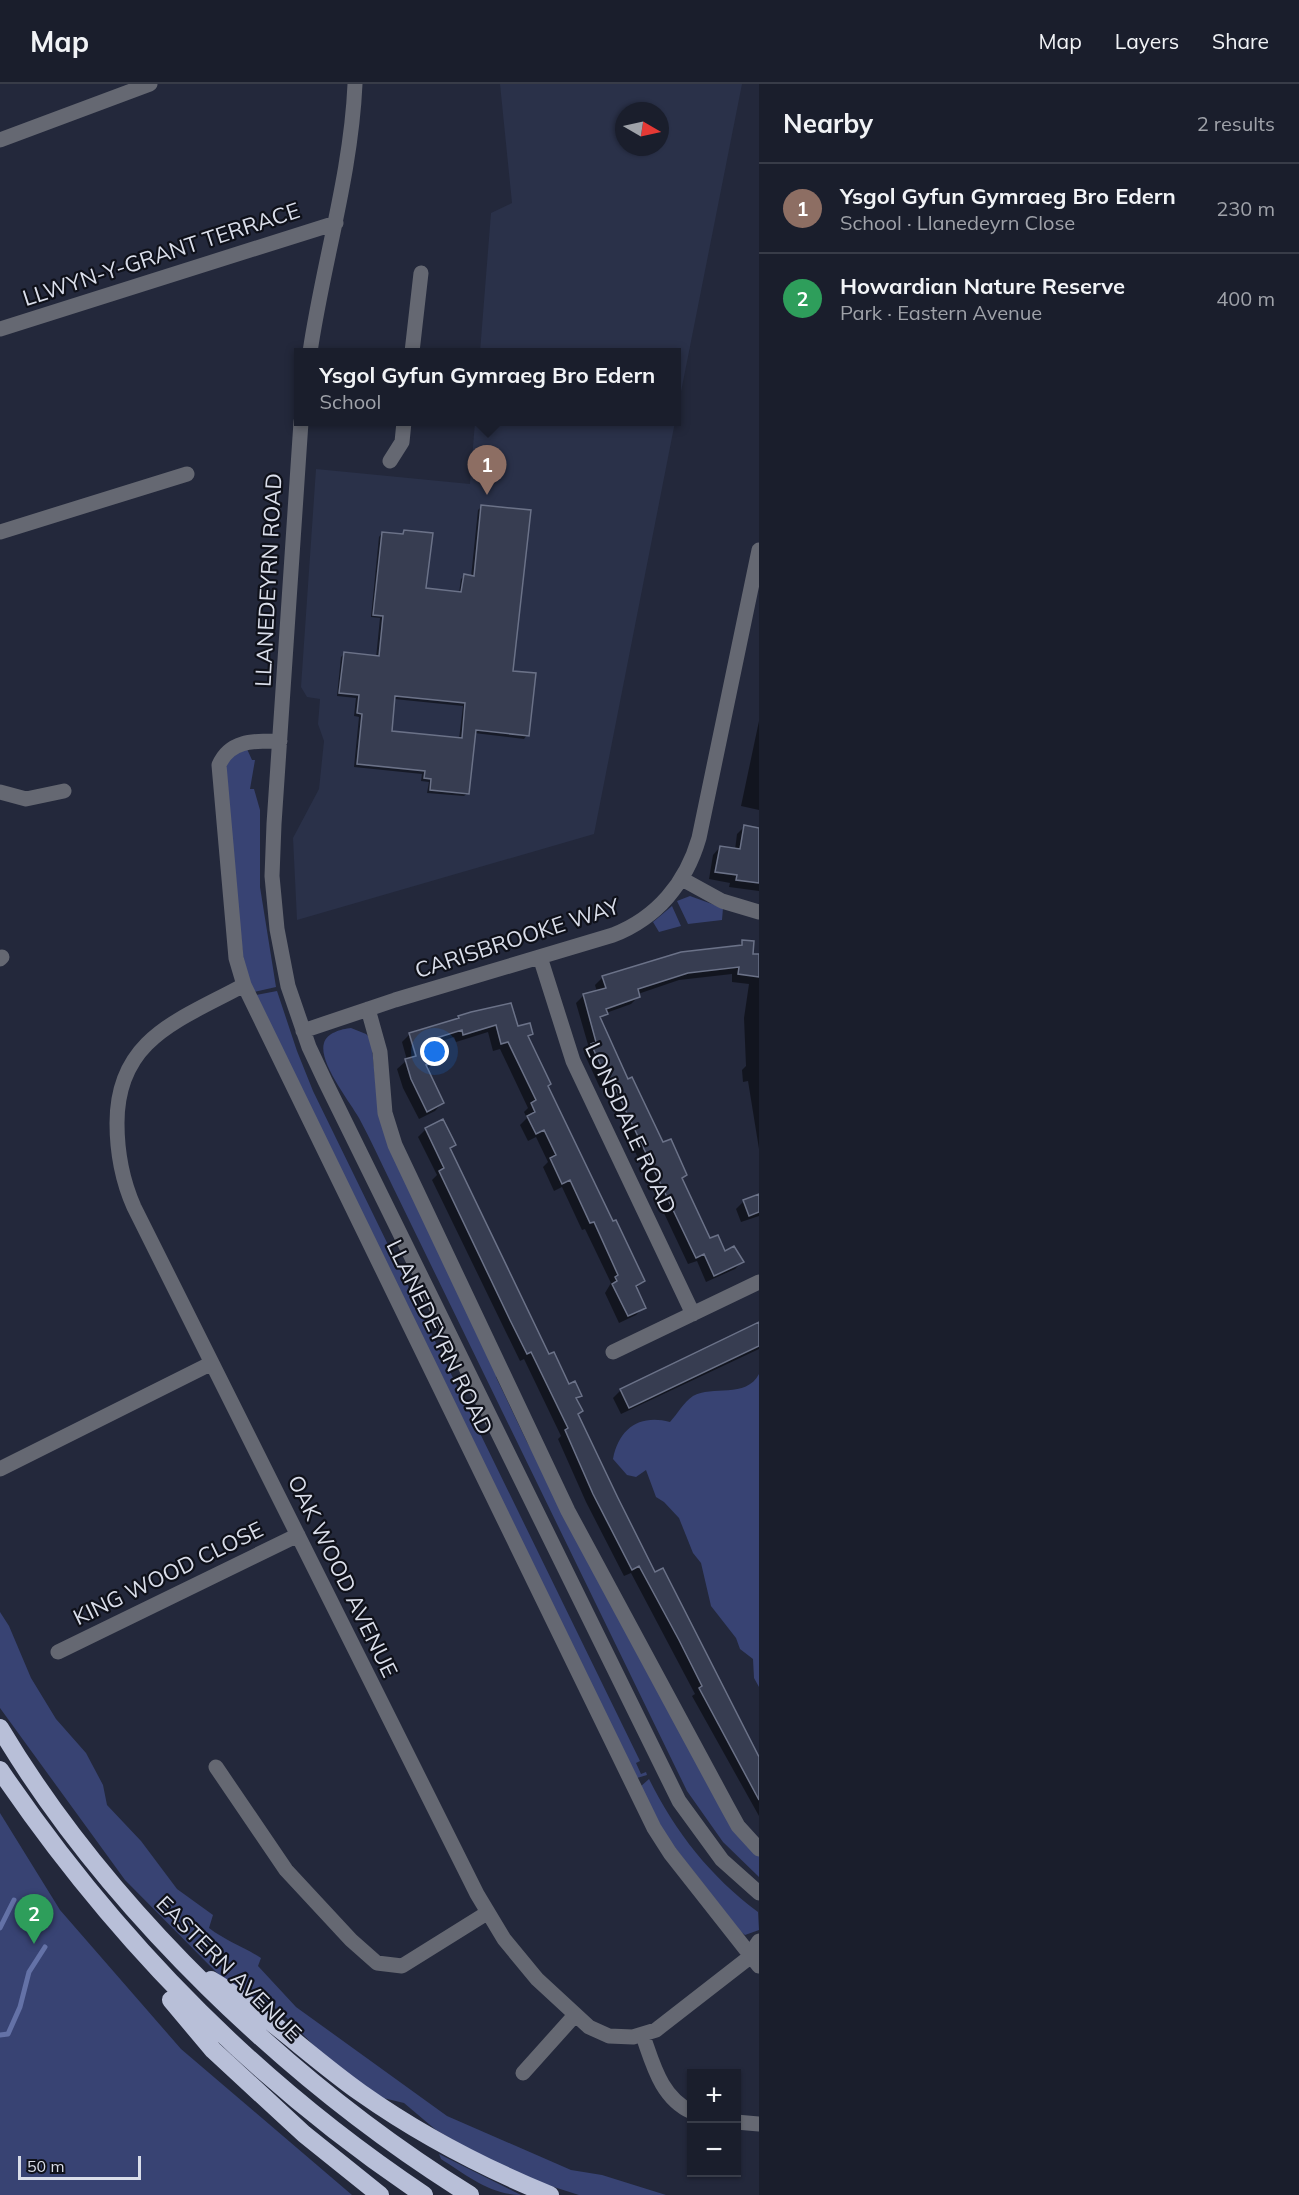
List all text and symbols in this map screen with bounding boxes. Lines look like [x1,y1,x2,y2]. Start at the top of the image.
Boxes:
text: Map [30,24,89,59]
text: Map [1039,28,1082,54]
text: Layers [1115,28,1179,54]
text: Share [1212,28,1269,54]
north arrow [615,102,669,156]
text: Nearby [783,107,873,140]
text: 2 results [1197,111,1275,136]
text: Ysgol Gyfun Gymraeg Bro Edern [840,182,1176,210]
street label: LLWYN-Y-GRANT TERRACE [19,196,303,312]
text: 1 [797,196,809,221]
text: 230 m [1216,196,1275,221]
text: School · Llanedeyrn Close [840,210,1075,235]
text: Howardian Nature Reserve [840,272,1125,300]
text: 2 [797,286,809,311]
text: 400 m [1216,286,1275,311]
text: Park · Eastern Avenue [840,300,1042,325]
popup [294,348,681,426]
text: Ysgol Gyfun Gymraeg Bro Edern [320,361,655,389]
text: School [320,389,381,414]
pin: 1 [468,446,506,495]
street label: LLANEDEYRN ROAD [248,473,288,687]
street label: CARISBROOKE WAY [411,892,623,984]
your location [420,1037,449,1066]
street label: LONSDALE ROAD [579,1038,683,1218]
street label: LLANEDEYRN ROAD [381,1235,499,1439]
street label: OAK WOOD AVENUE [282,1470,404,1682]
street label: KING WOOD CLOSE [68,1515,268,1631]
street label: EASTERN AVENUE [150,1889,308,2047]
pin: 2 [15,1894,54,1944]
map controls [687,2069,741,2177]
button: + [687,2069,741,2123]
button: − [687,2123,741,2177]
scale bar [18,2153,141,2180]
text: 50 m [27,2156,64,2176]

